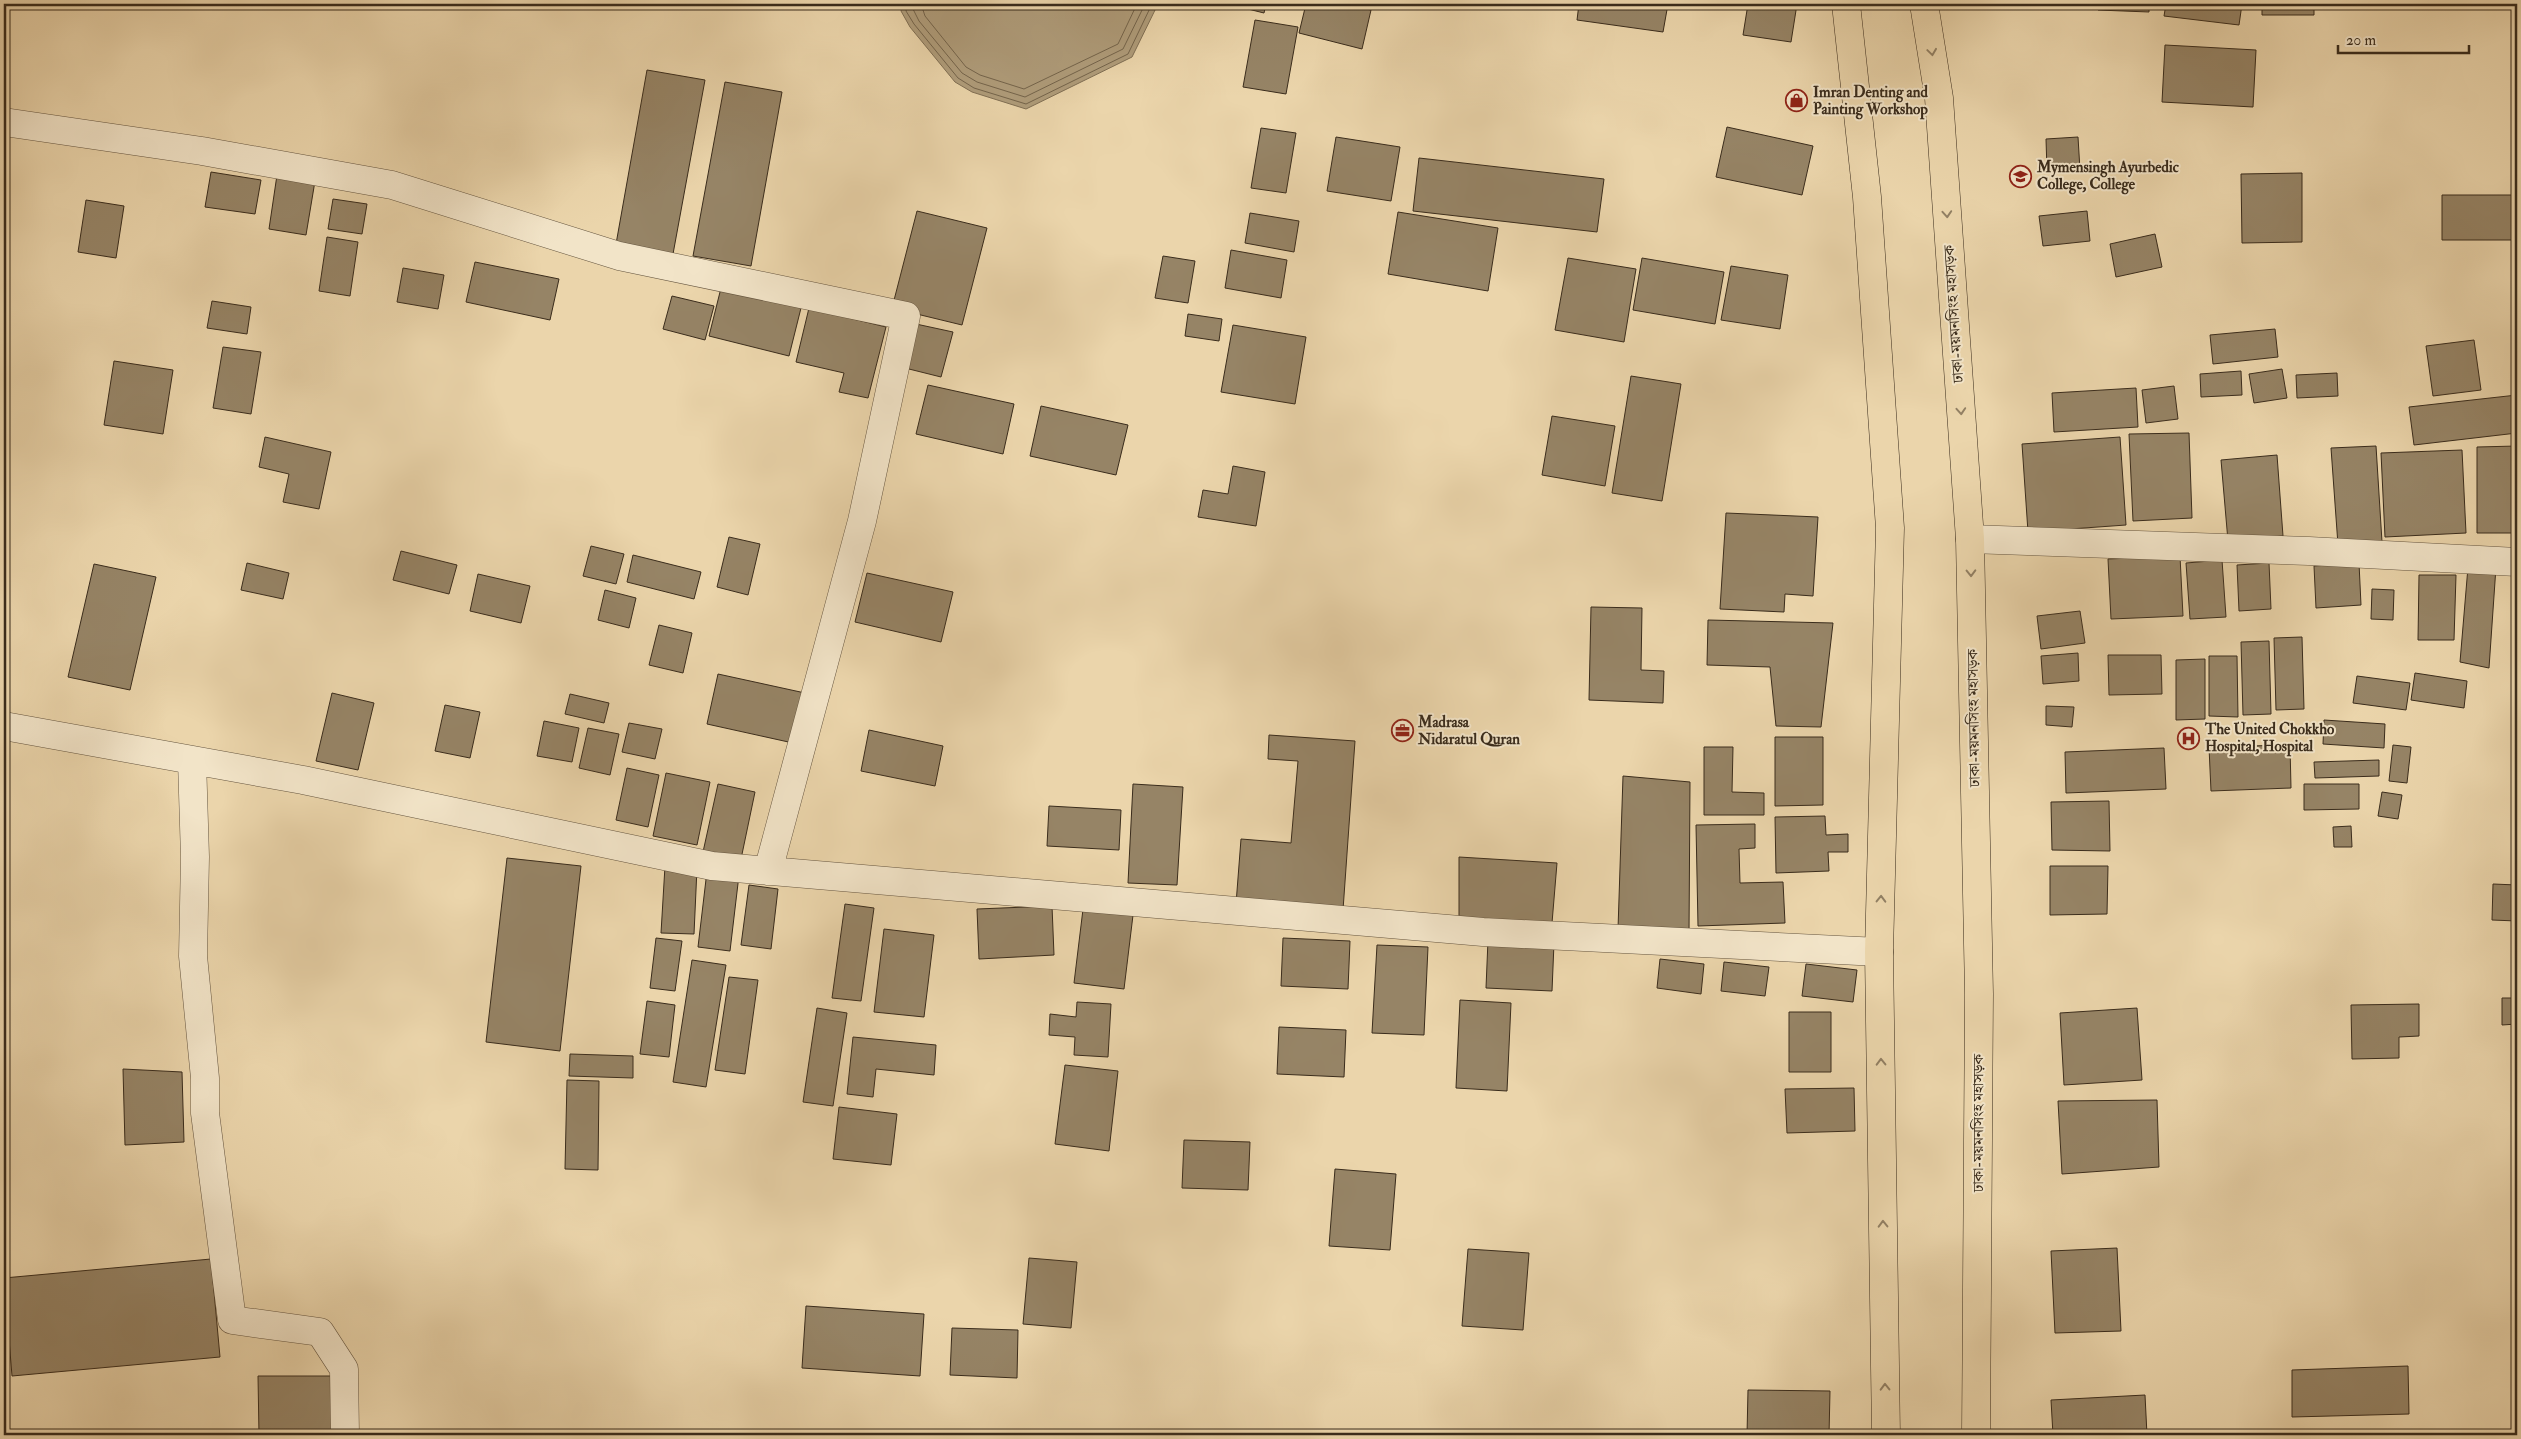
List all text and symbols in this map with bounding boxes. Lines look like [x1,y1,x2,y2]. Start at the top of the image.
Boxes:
scale bar [2338,22,2470,54]
text: 20 m [2346,31,2376,50]
one-way arrow [1926,48,1936,56]
place label: Imran Denting and Painting Workshop [1813,83,1928,120]
shop icon: Imran Denting and Painting Workshop [1785,89,1809,113]
place label: Mymensingh Ayurbedic College, College [2036,158,2180,195]
school or university icon: Mymensingh Ayurbedic College, College [2009,164,2033,188]
one-way arrow [1941,210,1952,218]
street label: ঢাকা-ময়মনসিংহ মহাসড়ক [1940,244,1968,385]
one-way arrow [1956,407,1967,415]
one-way arrow [1966,570,1976,577]
street label: ঢাকা-ময়মনসিংহ মহাসড়ক [1963,648,1985,788]
place label: Madrasa Nidaratul Quran [1417,713,1520,749]
office icon: Madrasa Nidaratul Quran [1390,719,1414,743]
place label: The United Chokkho Hospital, Hospital [2204,720,2335,757]
hospital icon: The United Chokkho Hospital, Hospital [2177,726,2201,750]
one-way arrow [1876,895,1886,902]
street label: ঢাকা-ময়মনসিংহ মহাসড়ক [1969,1053,1988,1193]
one-way arrow [1876,1057,1886,1065]
one-way arrow [1878,1220,1888,1228]
one-way arrow [1880,1382,1890,1390]

